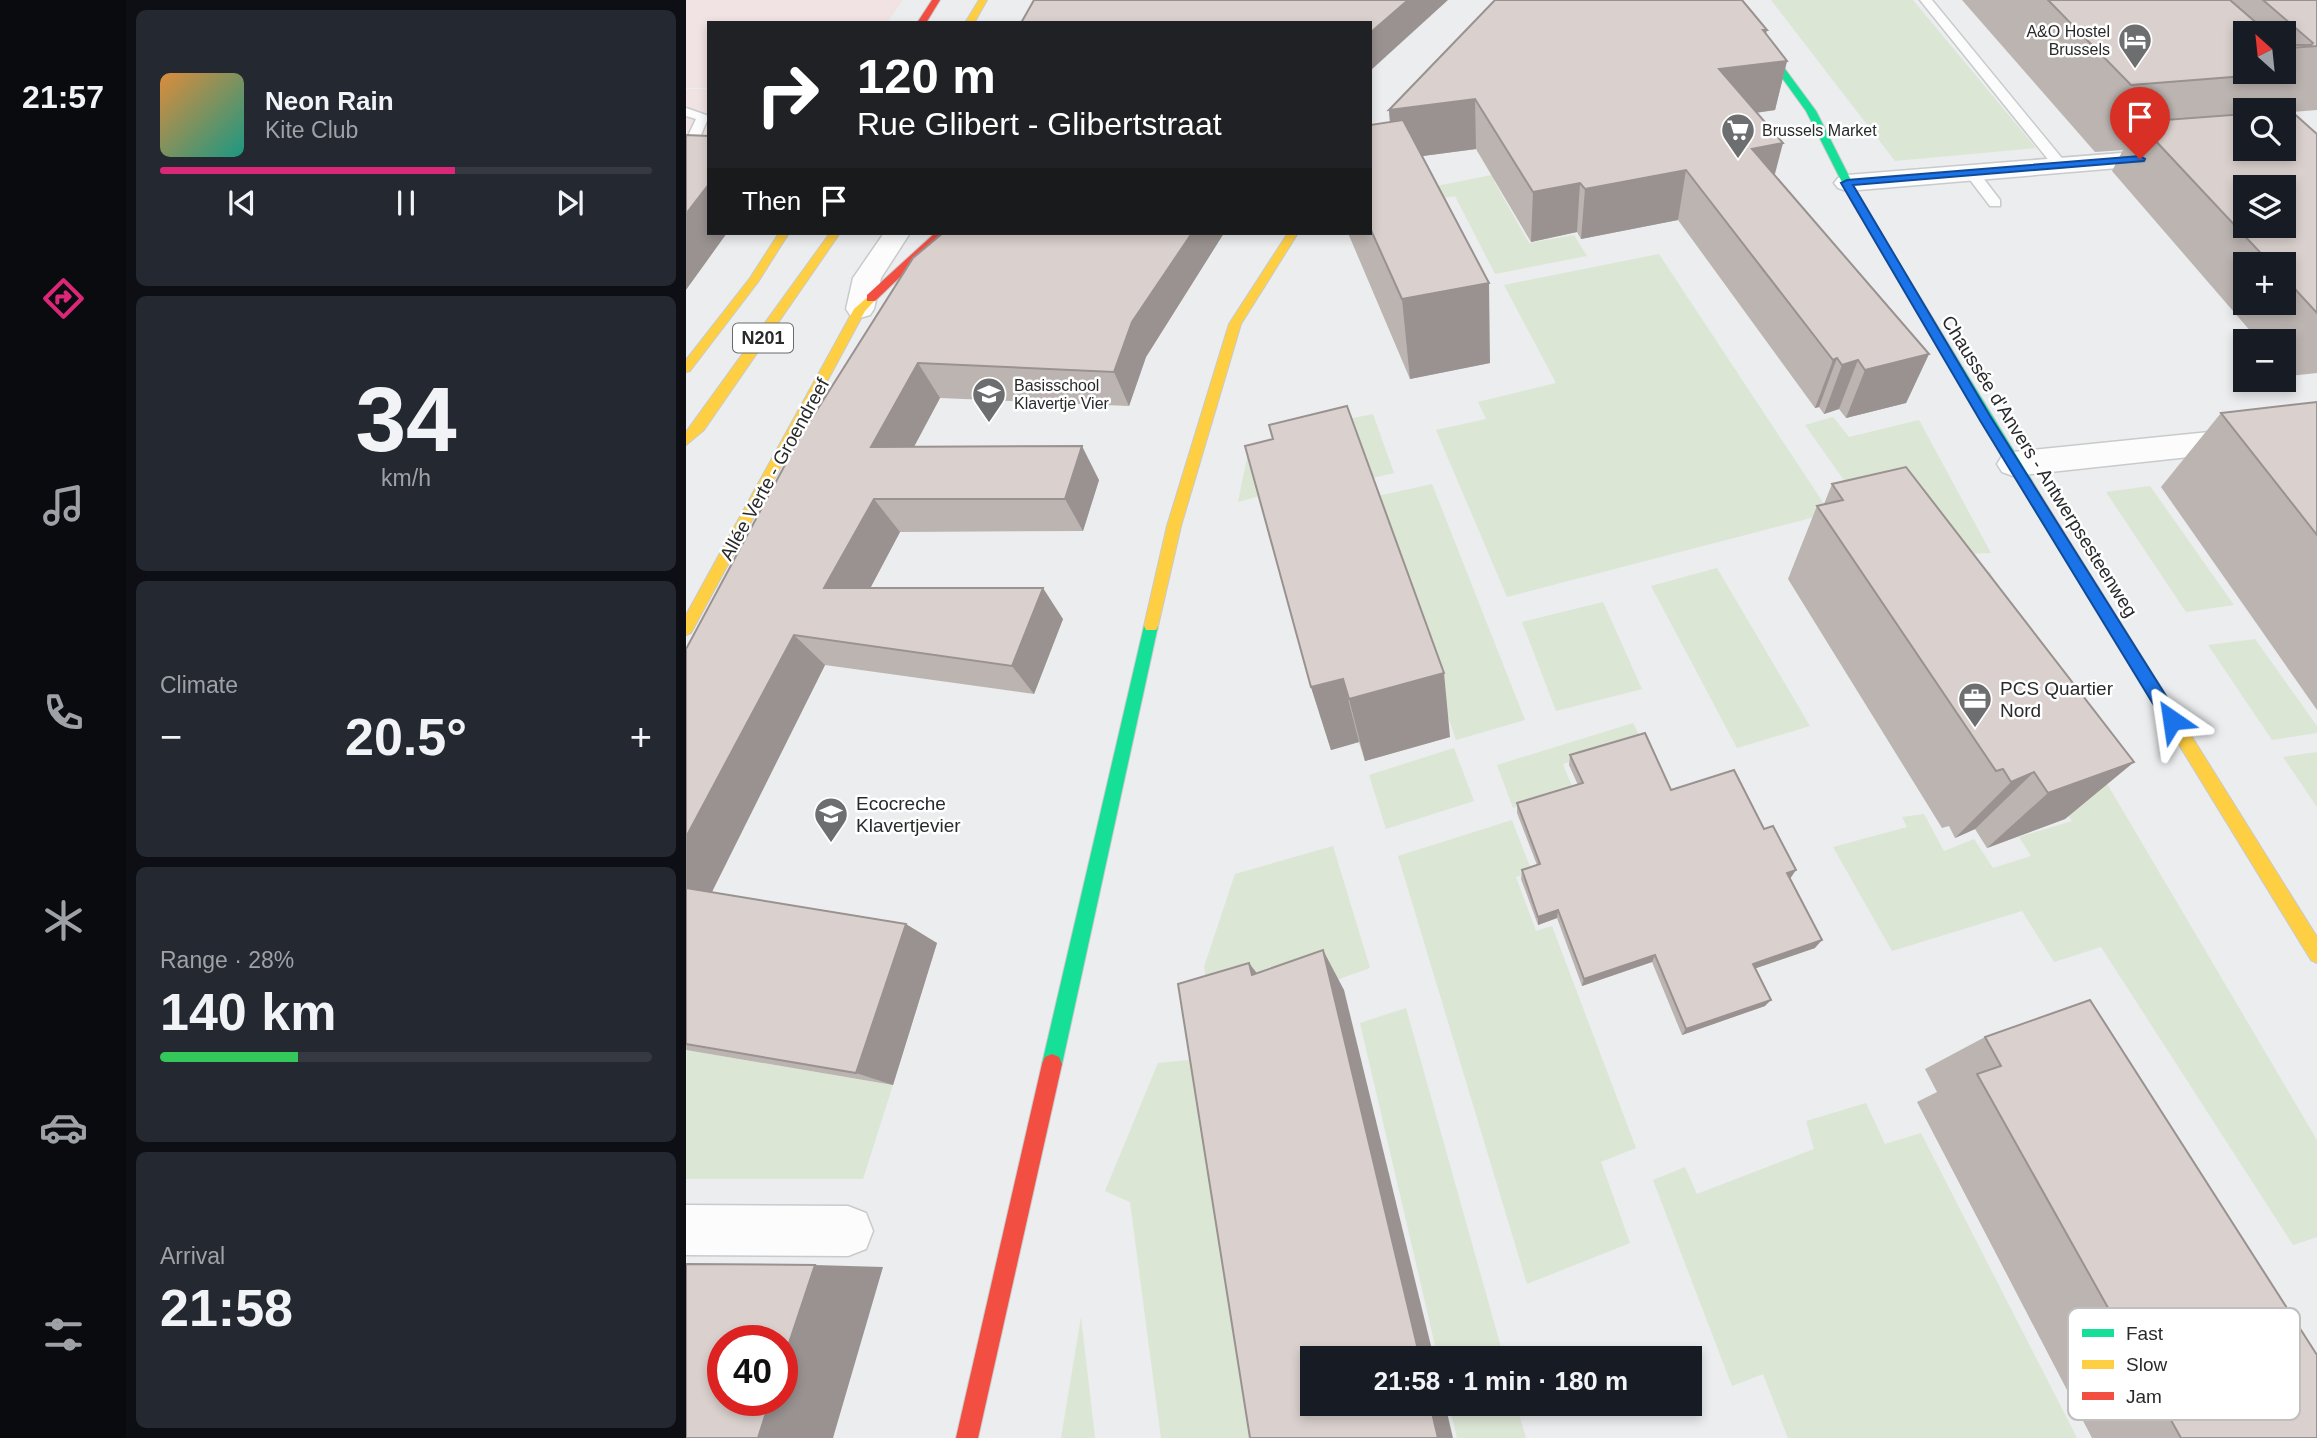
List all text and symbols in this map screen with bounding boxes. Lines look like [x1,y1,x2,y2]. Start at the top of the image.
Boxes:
hotel icon: A&O Hostel Brussels [2116,21,2154,70]
north arrow [2233,21,2296,84]
map controls [2233,21,2296,392]
place label: A&O Hostel Brussels [2026,23,2110,58]
icon: right [742,49,833,140]
text: 120 m [857,49,996,103]
text: 21:57 [22,79,104,115]
text: Neon Rain [265,86,394,116]
pin [2110,87,2170,159]
icon: arrive [2121,98,2159,136]
button: search [2233,98,2296,161]
text: Rue Glibert - Glibertstraat [857,106,1222,142]
supermarket icon: Brussels Market [1719,111,1757,160]
text: Kite Club [265,117,358,143]
place label: Brussels Market [1762,122,1877,139]
button: layers [2233,175,2296,238]
icon: arrive [815,182,853,220]
icon: previous [223,184,261,222]
icon: pause [387,184,425,222]
icon: next [551,184,589,222]
text: Then [742,186,801,216]
button: + [2233,252,2296,315]
icon: directions [39,274,88,323]
street label: Chaussée d'Anvers - Antwerpsesteenweg [1938,312,2142,621]
road number: N201 [733,324,793,352]
button: − [2233,329,2296,392]
text: 34 [355,369,457,470]
street label: Allée Verte - Groendreef [716,374,834,564]
school or university icon: Basisschool Klavertje Vier [970,375,1008,424]
place label: Basisschool Klavertje Vier [1014,377,1110,412]
text: km/h [381,465,431,491]
icon: music [39,481,88,530]
text: Climate [160,672,238,698]
place label: PCS Quartier Nord [2000,678,2114,721]
office icon: PCS Quartier Nord [1956,680,1994,729]
position arrow [2135,683,2209,757]
icon: phone [39,688,88,737]
text: 20.5° [345,708,467,766]
text: − [160,716,182,758]
text: + [630,716,652,758]
place label: Ecocreche Klavertjevier [856,793,961,836]
school or university icon: Ecocreche Klavertjevier [812,795,850,844]
icon: climate [39,896,88,945]
text: Range · 28% [160,947,294,973]
text: 140 km [160,983,336,1041]
icon: car [39,1103,88,1152]
text: Arrival [160,1243,225,1269]
text: 21:58 [160,1279,293,1337]
legend [2068,1308,2300,1420]
icon: filters [39,1310,88,1359]
text: Fast [2126,1323,2164,1344]
speed limit sign: 40 [707,1325,798,1416]
text: Slow [2126,1354,2167,1375]
text: 21:58 · 1 min · 180 m [1374,1366,1628,1396]
text: Jam [2126,1386,2162,1407]

